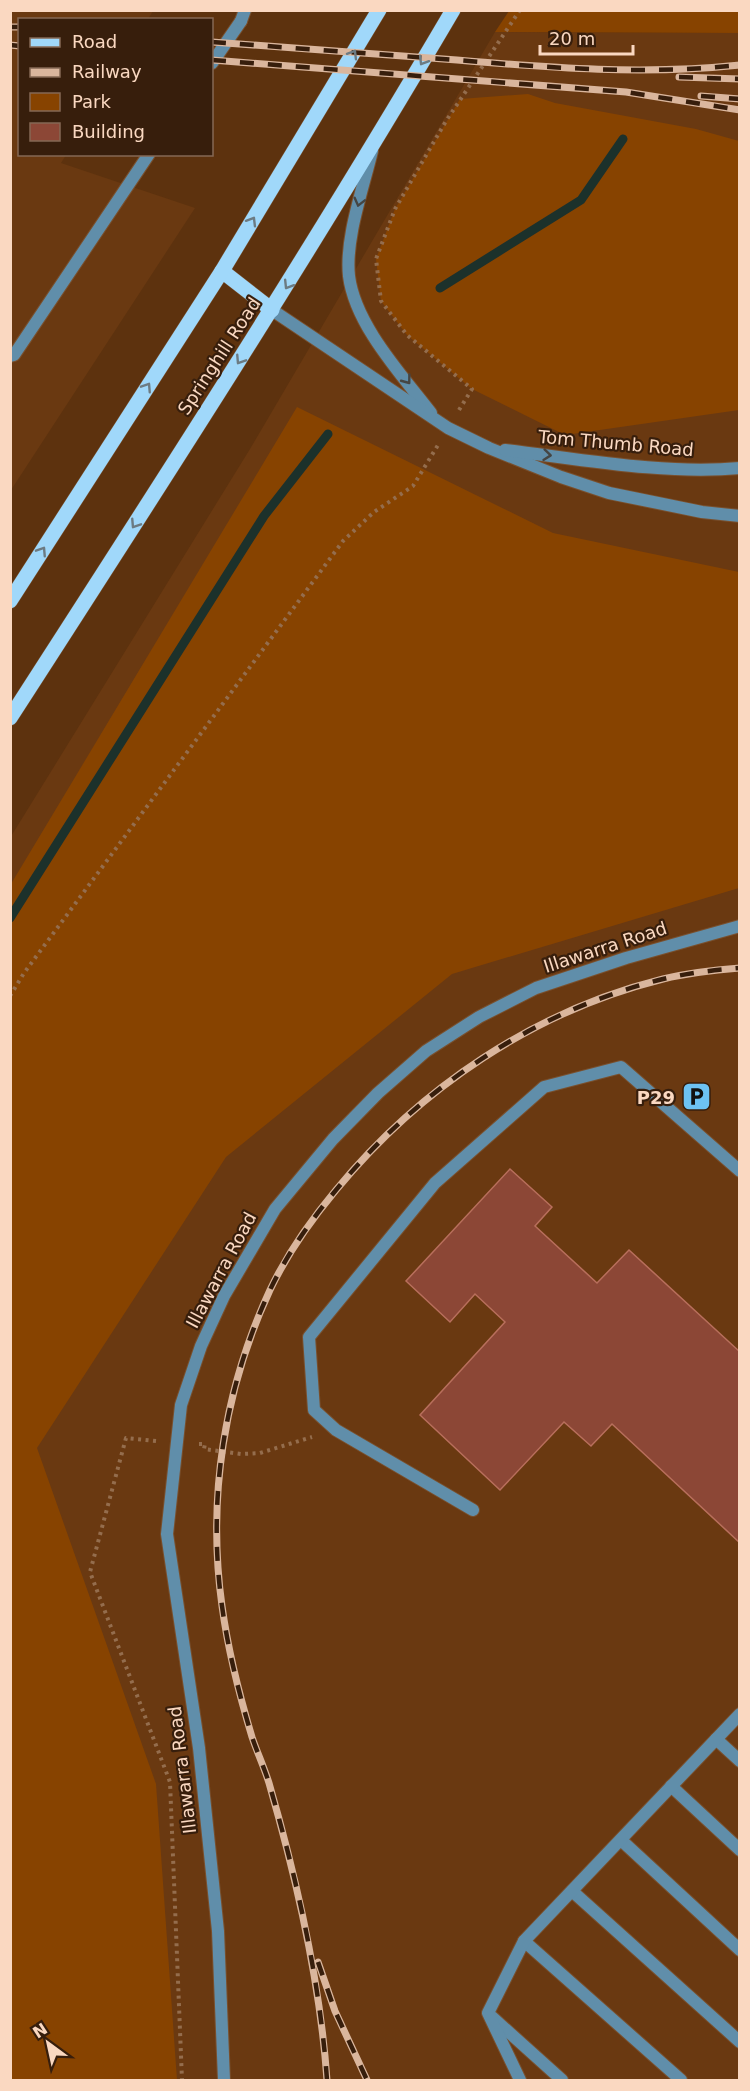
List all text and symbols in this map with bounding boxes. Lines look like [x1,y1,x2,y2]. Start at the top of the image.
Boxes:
legend [18,18,213,156]
scale bar [540,18,633,56]
text: 20 m [549,28,595,49]
text: Road [72,31,117,52]
one-way arrow [345,50,357,60]
one-way arrow [419,55,431,65]
text: Railway [72,61,142,82]
text: Park [72,91,111,112]
text: Building [72,121,145,142]
one-way arrow [354,197,367,207]
one-way arrow [245,217,256,227]
one-way arrow [283,279,295,289]
street label: Springhill Road [173,294,265,418]
one-way arrow [237,353,248,364]
one-way arrow [399,374,410,385]
one-way arrow [139,383,151,393]
street label: Tom Thumb Road [536,426,695,460]
one-way arrow [543,448,552,461]
one-way arrow [131,517,142,528]
one-way arrow [35,547,46,558]
street label: Illawarra Road [541,917,669,977]
parking icon: P29 [680,1081,712,1113]
place label: P29 [637,1087,675,1108]
street label: Illawarra Road [182,1208,260,1332]
street label: Illawarra Road [164,1705,200,1835]
north arrow [18,2013,78,2073]
text: N [29,2019,51,2042]

